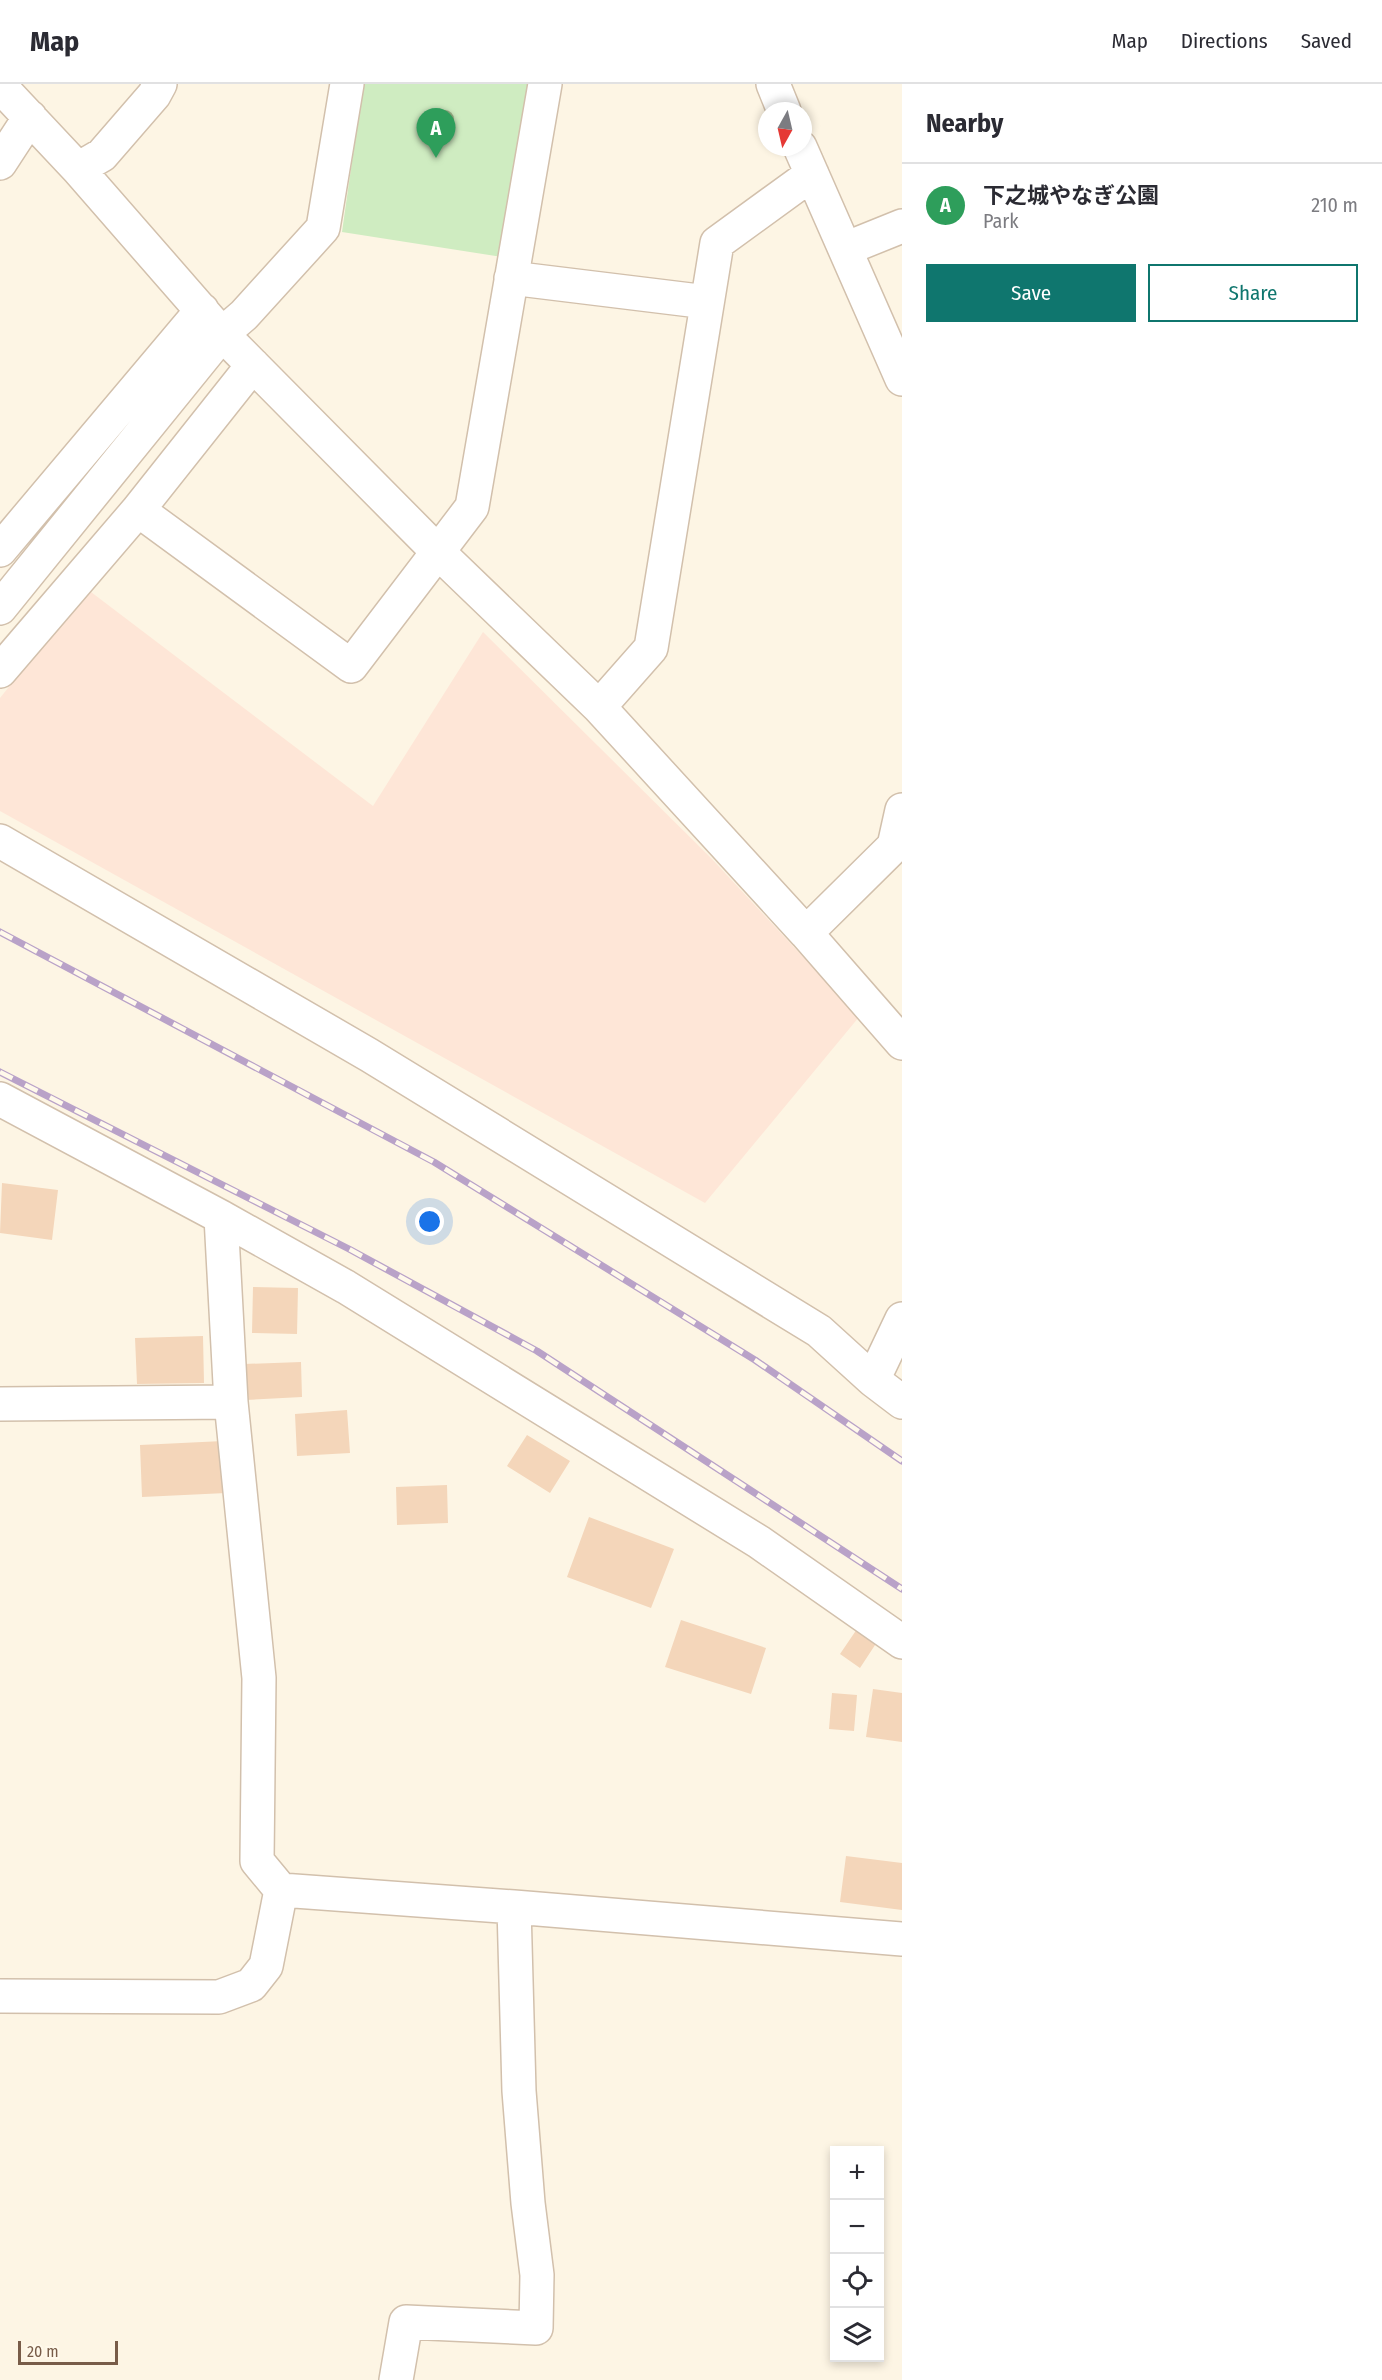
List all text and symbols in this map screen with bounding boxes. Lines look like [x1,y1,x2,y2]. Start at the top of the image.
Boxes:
text: Map [30,25,79,58]
text: Map [1111,28,1148,54]
text: Directions [1181,28,1268,54]
text: Saved [1301,28,1352,54]
north arrow [758,102,812,156]
text: Nearby [926,108,1003,139]
pin: A [416,109,456,158]
text: 下之城やなぎ公園 [983,182,1159,209]
text: A [940,193,951,217]
text: 210 m [1311,193,1358,217]
text: Park [983,209,1019,233]
button: Save [926,264,1136,322]
button: Share [1148,264,1358,322]
your location [415,1207,444,1236]
map controls [830,2146,884,2362]
button: + [830,2146,884,2200]
button: − [830,2200,884,2254]
button: locate [830,2254,884,2308]
button: layers [830,2308,884,2362]
scale bar [18,2338,118,2366]
text: 20 m [27,2342,58,2361]

